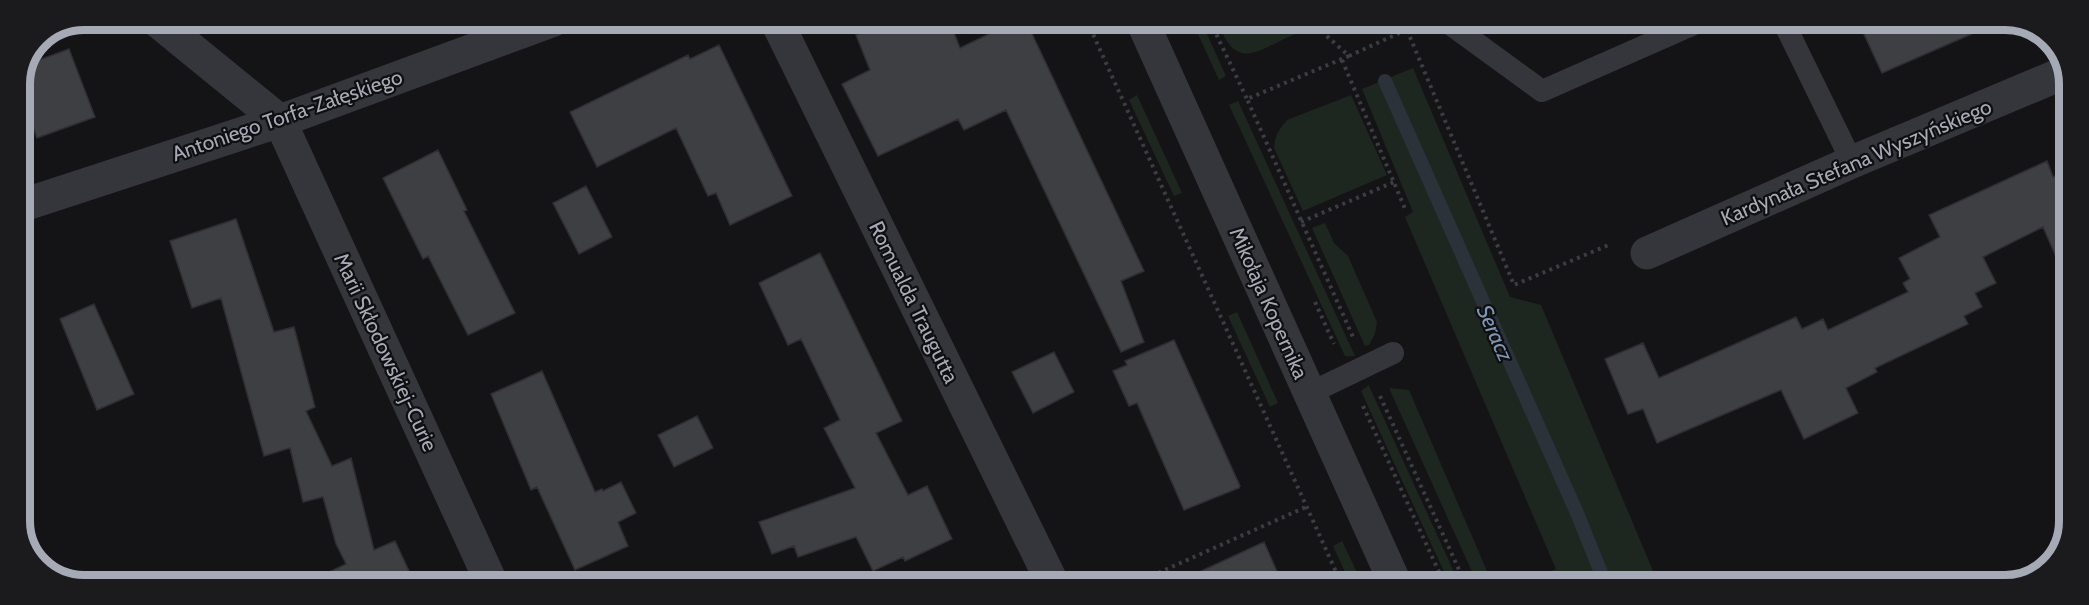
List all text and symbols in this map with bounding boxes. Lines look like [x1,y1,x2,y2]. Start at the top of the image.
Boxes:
street label: Antoniego Torfa-Załęskiego [168,64,406,166]
street label: Kardynała Stefana Wyszyńskiego [1717,93,1995,231]
street label: Romualda Traugutta [864,217,964,387]
street label: Mikołaja Kopernika [1223,223,1314,383]
street label: Marii Skłodowskiej-Curie [328,249,443,456]
water label: Seracz [1471,301,1520,366]

